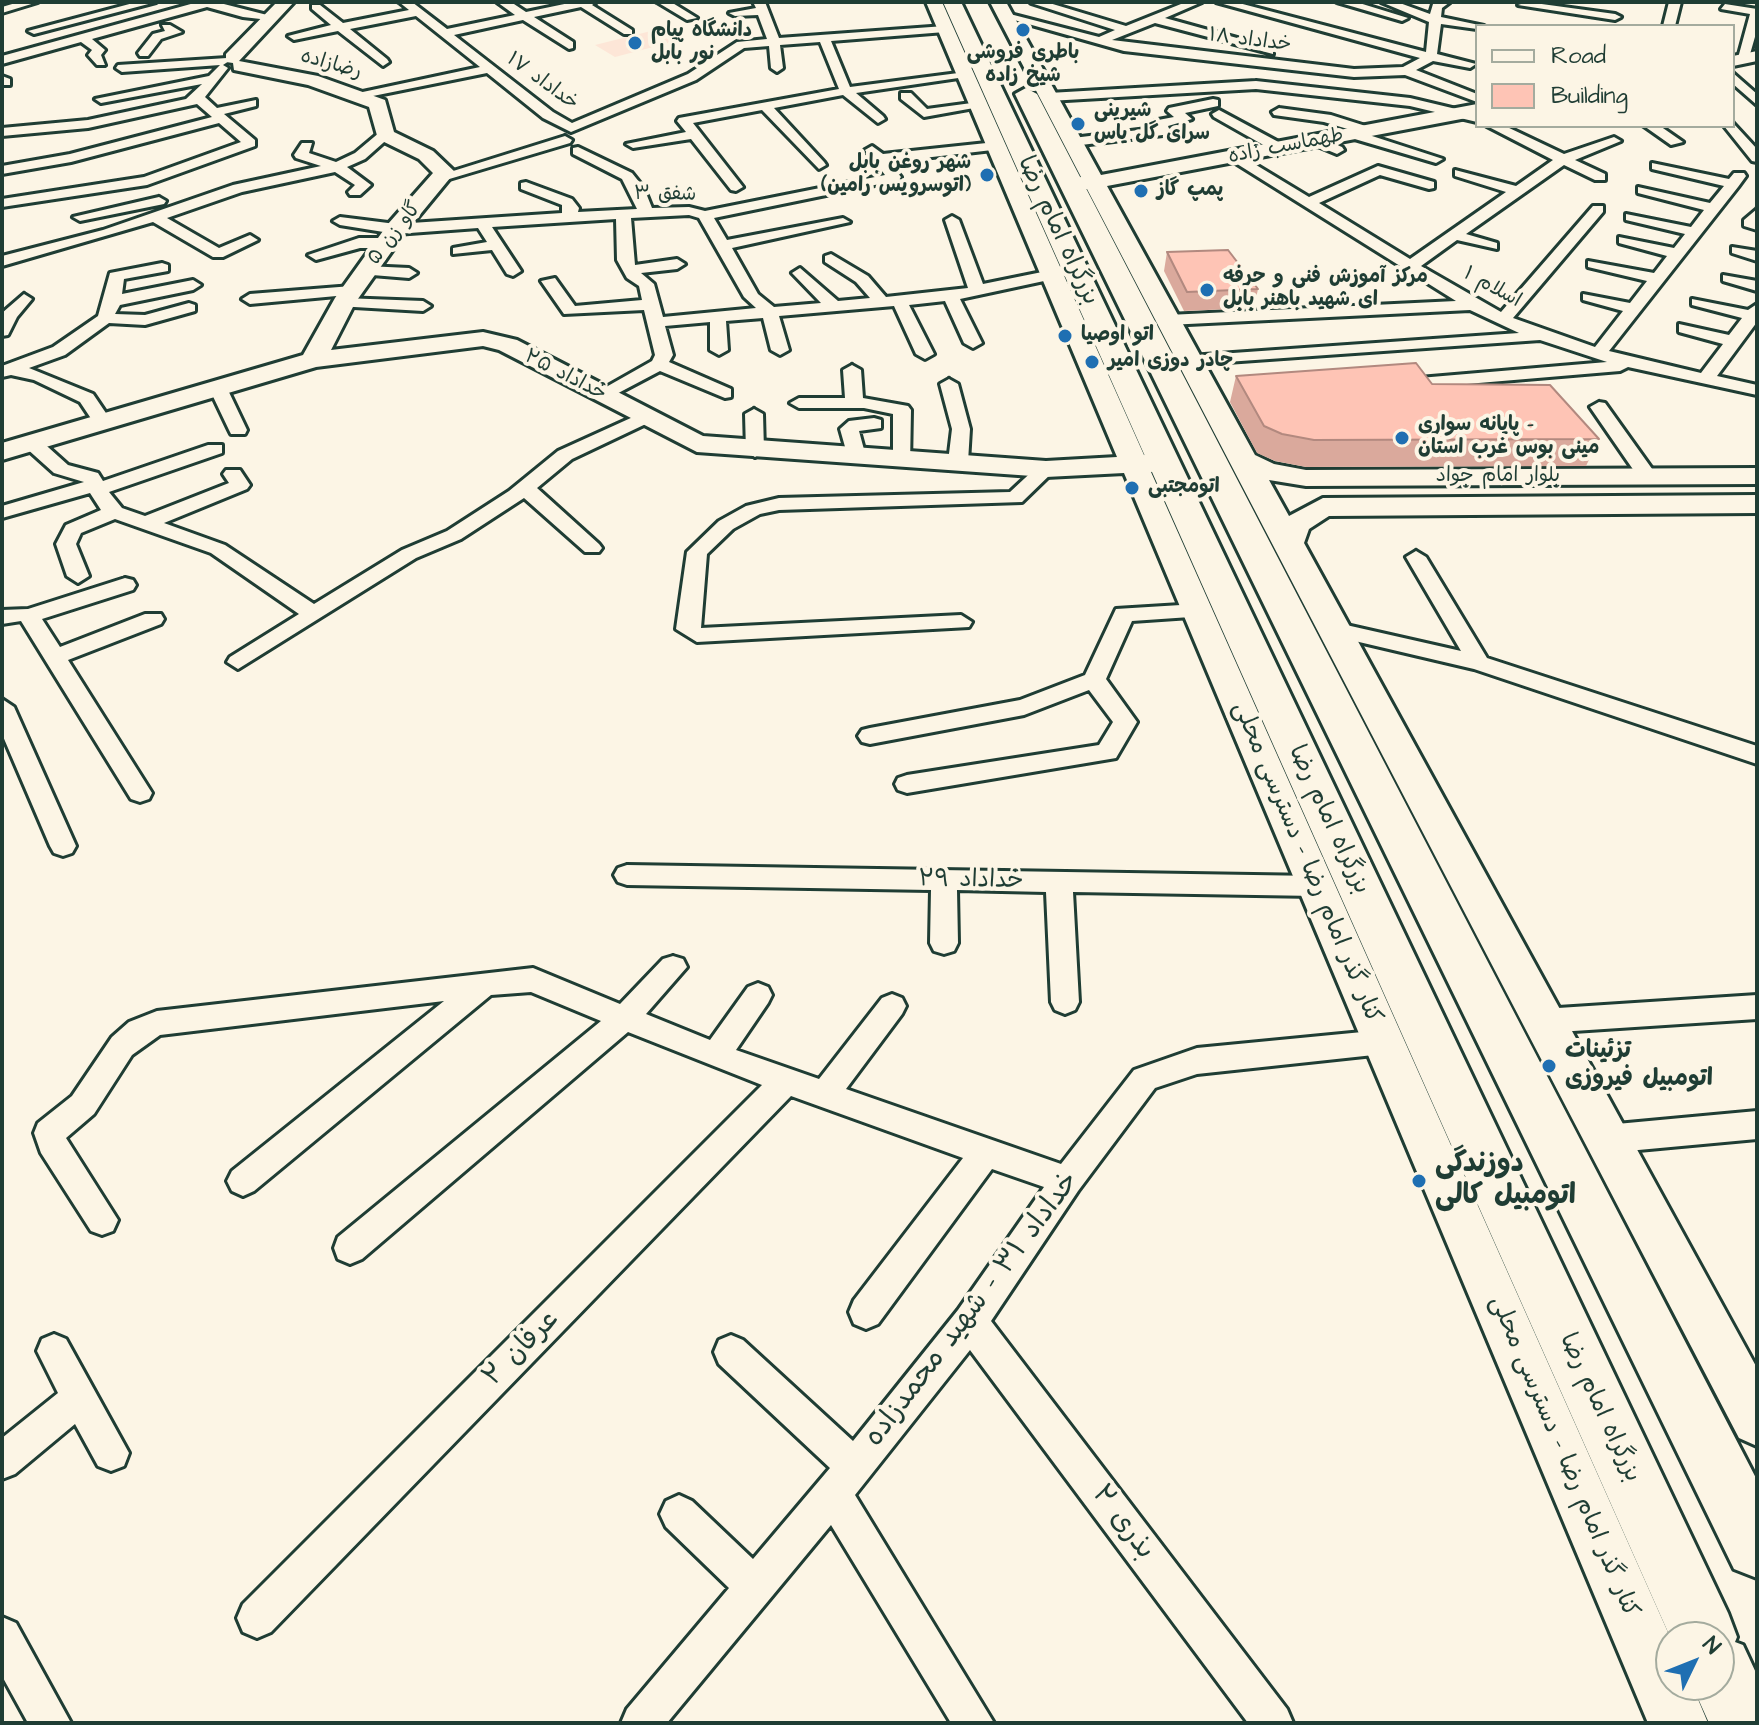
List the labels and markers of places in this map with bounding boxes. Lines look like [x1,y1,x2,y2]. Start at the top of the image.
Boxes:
place label: دانشگاه پیام نور بابل [651,20,752,67]
marker: باطری فروشی شیخ زاده [1014,21,1032,39]
marker: دانشگاه پیام نور بابل [626,34,644,52]
place label: باطری فروشی شیخ زاده [967,42,1079,89]
place label: شیرینی سرای گل یاس [1094,100,1210,147]
marker: شیرینی سرای گل یاس [1069,115,1087,133]
place label: شهر روغن بابل (اتوسرویس رامین) [821,152,971,199]
marker: شهر روغن بابل (اتوسرویس رامین) [978,166,996,184]
place label: پمپ گاز [1157,179,1223,203]
marker: پمپ گاز [1132,182,1150,200]
place label: مرکز آموزش فنی و حرفه ای شهید باهنر بابل [1223,266,1428,313]
marker: مرکز آموزش فنی و حرفه ای شهید باهنر بابل [1198,281,1216,299]
place label: اتو اوصیا [1081,324,1154,348]
marker: اتو اوصیا [1056,327,1074,345]
place label: چادر دوزی امیر [1108,350,1233,374]
marker: چادر دوزی امیر [1083,353,1101,371]
place label: پایانه سواری - مینی بوس غرب استان [1418,414,1599,461]
marker: پایانه سواری - مینی بوس غرب استان [1393,429,1411,447]
place label: اتومجتبی [1148,476,1220,500]
marker: اتومجتبی [1123,479,1141,497]
place label: تزئینات اتومبیل فیروزی [1565,1038,1713,1094]
marker: تزئینات اتومبیل فیروزی [1540,1057,1558,1075]
place label: دوزندگی اتومبیل کالی [1435,1148,1576,1214]
marker: دوزندگی اتومبیل کالی [1410,1172,1428,1190]

